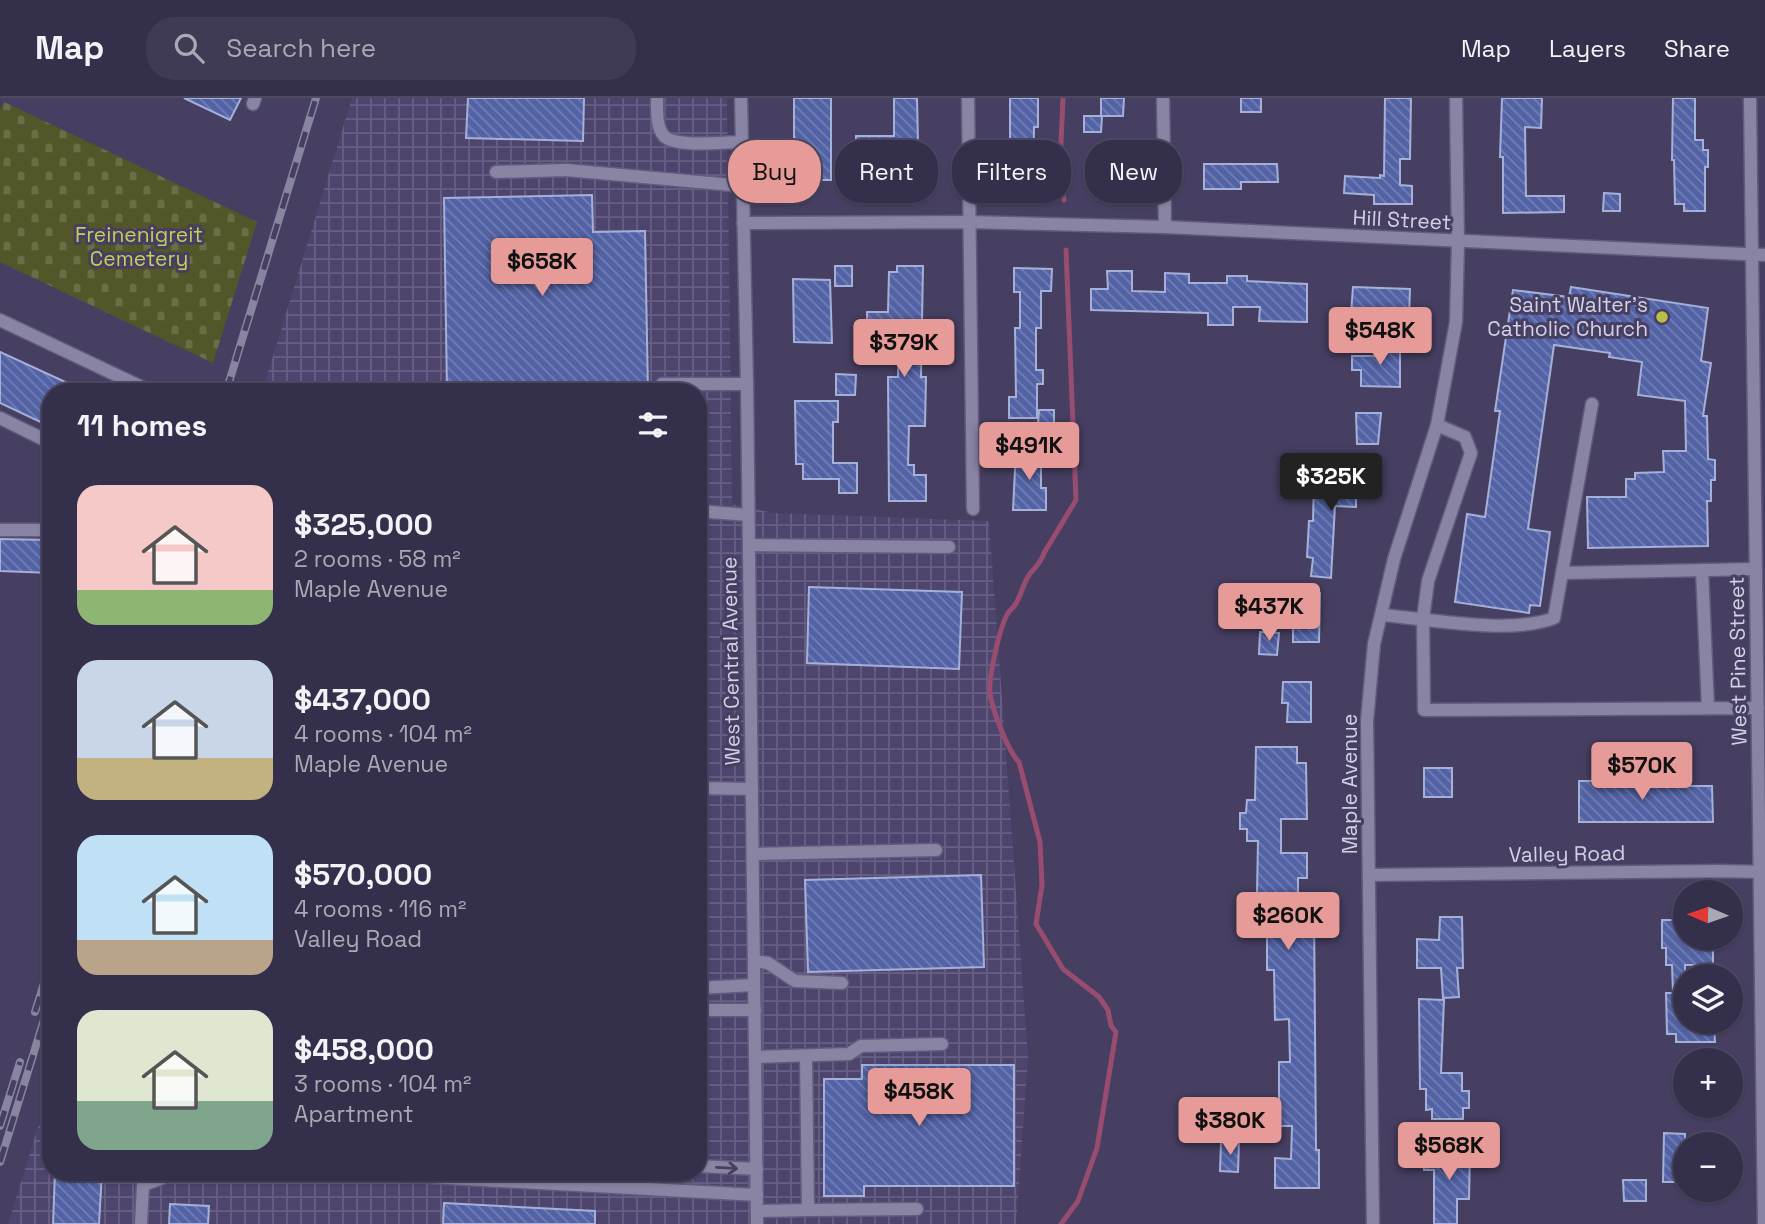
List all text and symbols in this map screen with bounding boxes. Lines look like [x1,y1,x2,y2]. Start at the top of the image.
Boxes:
search box [146,17,636,80]
text: Map [35,27,104,69]
icon: search [170,29,208,67]
text: Search here [226,31,376,65]
text: Map [1461,33,1511,64]
text: Layers [1549,33,1626,64]
text: Share [1664,33,1730,64]
chip: Buy [728,140,821,203]
chip: Rent [835,140,938,203]
chip: Filters [952,140,1071,203]
chip: New [1085,140,1182,203]
street label: Hill Street [1352,203,1452,236]
park label: Freinenigreit Cemetery [75,221,203,272]
pin: $658K [493,238,591,298]
text: $658K [507,246,577,276]
place label: Saint Walter's Catholic Church [1487,291,1648,342]
pin: $548K [1331,308,1429,367]
marker: Saint Walter's Catholic Church [1654,309,1670,325]
text: $548K [1345,315,1415,345]
pin: $379K [855,320,953,379]
text: $379K [869,327,939,357]
text: 11 homes [77,406,207,445]
icon: filters [634,406,672,444]
pin: $491K [980,422,1078,482]
text: $491K [995,430,1063,460]
pin: $325K [1282,454,1380,513]
text: $325K [1296,461,1366,491]
text: $325,000 [294,505,433,544]
icon: home [133,513,217,597]
text: 2 rooms · 58 m² [294,544,461,574]
street label: West Central Avenue [715,556,746,766]
text: Maple Avenue [294,574,448,604]
street label: West Pine Street [1723,576,1752,746]
pin: $437K [1220,584,1318,643]
text: $437K [1234,591,1304,621]
text: $437,000 [294,680,431,719]
icon: home [133,688,217,772]
street label: Maple Avenue [1336,714,1363,854]
text: 4 rooms · 104 m² [294,719,472,749]
pin: $570K [1593,742,1691,802]
text: Maple Avenue [294,749,448,779]
text: $570K [1607,750,1677,780]
street label: Valley Road [1508,839,1626,868]
text: $570,000 [294,855,432,894]
icon: home [133,863,217,947]
north arrow [1673,880,1743,950]
map controls [1673,880,1743,1202]
pin: $260K [1239,892,1337,952]
text: 4 rooms · 116 m² [294,894,466,924]
text: $260K [1252,900,1324,930]
text: Valley Road [294,924,422,954]
button: layers [1673,964,1743,1034]
text: $458,000 [294,1030,434,1069]
icon: home [133,1038,217,1122]
button: + [1673,1048,1743,1118]
pin: $458K [870,1068,968,1128]
text: 3 rooms · 104 m² [294,1069,471,1099]
text: $458K [884,1076,954,1106]
pin: $380K [1181,1098,1279,1157]
text: Apartment [294,1099,414,1129]
text: $380K [1194,1105,1266,1135]
pin: $568K [1400,1122,1498,1182]
text: $568K [1414,1130,1484,1160]
button: − [1673,1132,1743,1202]
one-way arrow [716,1161,739,1174]

